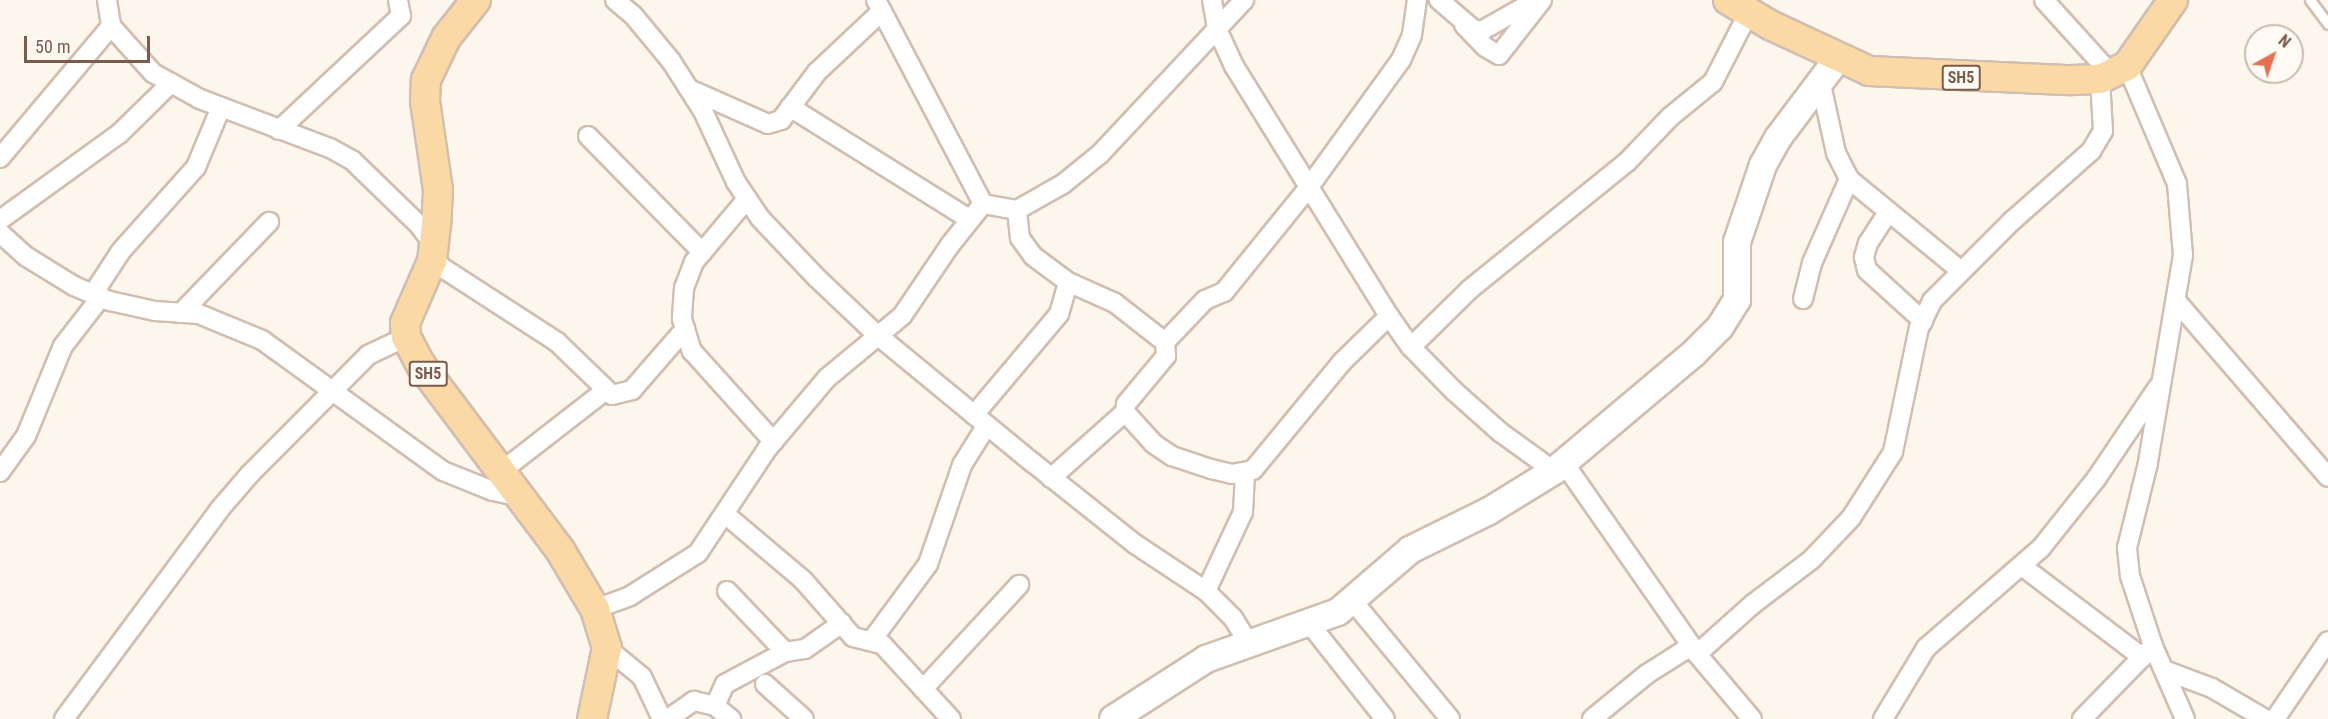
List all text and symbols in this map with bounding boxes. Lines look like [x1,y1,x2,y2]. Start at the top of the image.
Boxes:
scale bar [27,24,153,62]
north arrow [2244,24,2304,84]
text: N [2275,31,2294,52]
text: 50 m [35,36,70,57]
road number: SH5 [1942,65,1980,91]
road number: SH5 [408,361,448,387]

